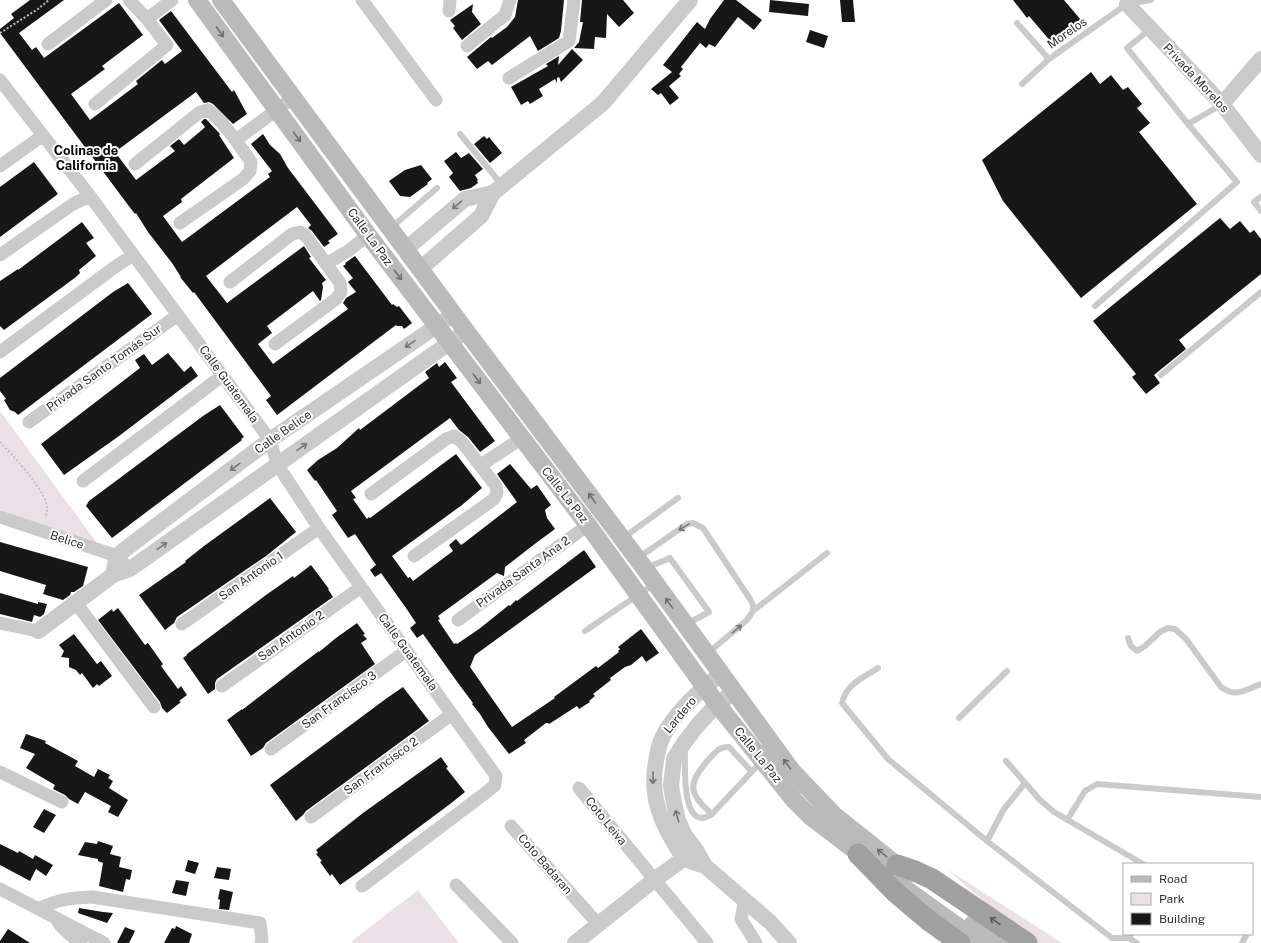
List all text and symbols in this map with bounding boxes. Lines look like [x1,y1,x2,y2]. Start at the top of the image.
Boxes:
street label: Morelos [1045,14,1089,52]
one-way arrow [216,26,224,37]
street label: Privada Morelos [1160,41,1232,115]
one-way arrow [293,131,301,142]
district label: Colinas de California [54,143,118,173]
one-way arrow [452,201,462,210]
street label: Calle La Paz [345,206,396,269]
one-way arrow [394,270,402,281]
street label: Privada Santo Tomás Sur [44,321,164,414]
one-way arrow [405,340,416,348]
street label: Calle Guatemala [196,343,262,425]
one-way arrow [472,374,481,385]
street label: Calle Belice [252,407,314,457]
one-way arrow [296,443,307,451]
one-way arrow [230,463,241,471]
street label: Calle La Paz [539,464,591,526]
one-way arrow [588,493,596,504]
one-way arrow [678,523,690,531]
street label: Belice [48,528,86,552]
street label: Privada Santa Ana 2 [474,533,572,611]
one-way arrow [156,542,167,550]
street label: San Antonio 1 [216,549,286,603]
one-way arrow [665,597,673,608]
street label: San Antonio 2 [255,608,327,664]
street label: Calle Guatemala [375,611,441,693]
one-way arrow [731,624,742,633]
street label: San Francisco 3 [299,668,379,732]
street label: Lardero [661,694,699,736]
street label: Calle La Paz [731,724,785,786]
street label: San Francisco 2 [341,734,421,798]
one-way arrow [783,758,791,769]
one-way arrow [649,771,657,784]
street label: Coto Leiva [582,794,630,848]
one-way arrow [673,811,681,823]
street label: Coto Badaran [515,831,575,897]
one-way arrow [876,848,887,857]
legend [1123,863,1253,935]
text: Road [1159,872,1187,886]
text: Park [1159,892,1185,906]
text: Building [1159,912,1205,926]
one-way arrow [989,917,1000,925]

